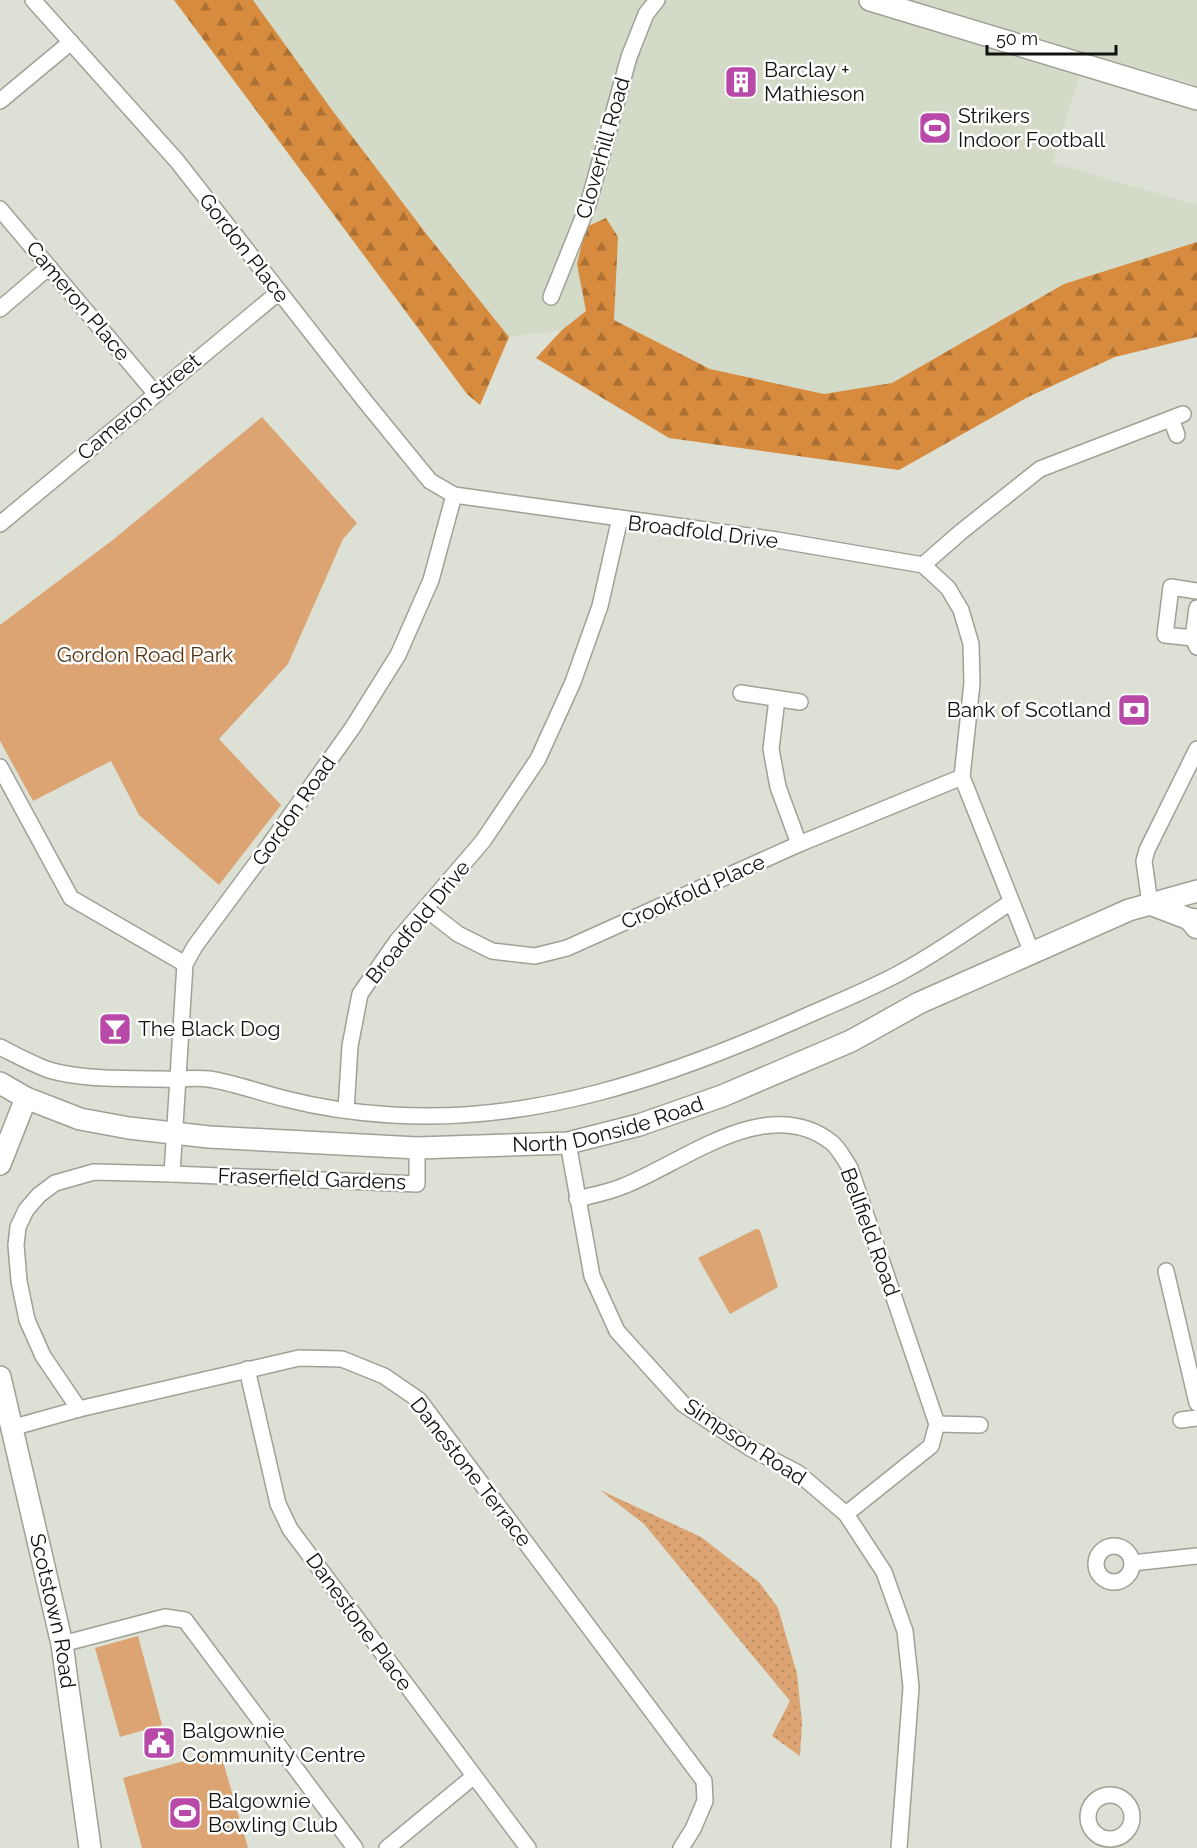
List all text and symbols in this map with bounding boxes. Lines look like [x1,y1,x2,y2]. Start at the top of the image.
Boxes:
scale bar [987,18,1116,56]
text: 50 m [996,28,1038,49]
place label: Barclay + Mathieson [764,57,865,106]
building icon: Barclay + Mathieson [723,64,759,100]
street label: Cloverhill Road [570,74,635,222]
place label: Strikers Indoor Football [958,103,1105,152]
sports icon: Strikers Indoor Football [917,110,953,146]
street label: Gordon Place [194,188,295,307]
street label: Cameron Place [21,236,136,366]
street label: Cameron Street [72,348,205,465]
street label: Broadfold Drive [626,510,780,553]
park label: Gordon Road Park [57,642,233,667]
bank icon: Bank of Scotland [1116,692,1152,728]
place label: Bank of Scotland [947,697,1111,722]
street label: Gordon Road [247,751,341,870]
street label: Crookfold Place [617,849,769,934]
street label: Broadfold Drive [360,855,475,988]
bar icon: The Black Dog [97,1011,133,1047]
place label: The Black Dog [138,1016,280,1041]
street label: North Donside Road [512,1091,706,1157]
street label: Fraserfield Gardens [217,1163,407,1194]
street label: Bellfield Road [836,1164,905,1300]
street label: Danestone Terrace [405,1392,537,1551]
street label: Simpson Road [680,1393,811,1490]
street label: Scotstown Road [25,1531,81,1690]
street label: Danestone Place [301,1548,418,1696]
place label: Balgownie Community Centre [182,1718,365,1767]
public building icon: Balgownie Community Centre [141,1725,177,1761]
place label: Balgownie Bowling Club [208,1788,338,1837]
sports icon: Balgownie Bowling Club [167,1795,203,1831]

